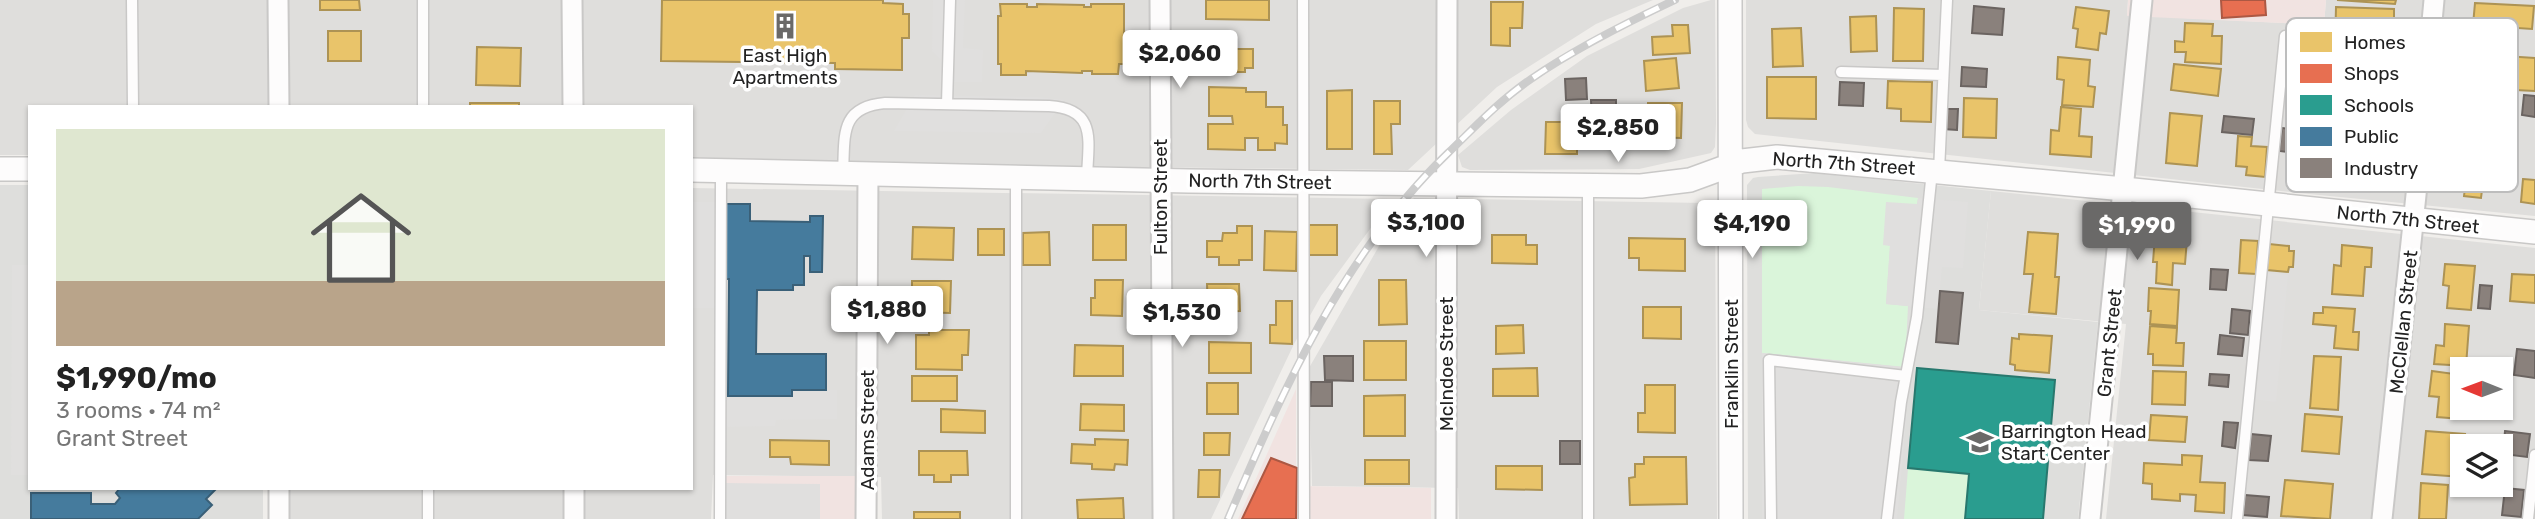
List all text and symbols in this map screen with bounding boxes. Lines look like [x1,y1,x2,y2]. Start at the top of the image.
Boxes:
building icon: East High Apartments [770,11,800,41]
legend [2286,18,2518,192]
pin: $2,060 [1123,31,1237,90]
text: Homes [2344,31,2406,54]
text: $2,060 [1139,39,1221,67]
place label: East High Apartments [732,44,838,89]
text: Shops [2344,62,2399,85]
text: Schools [2344,94,2414,117]
pin: $2,850 [1561,104,1675,164]
text: $2,850 [1577,113,1659,141]
text: Public [2344,125,2399,148]
street label: Fulton Street [1149,138,1172,255]
street label: North 7th Street [1772,147,1917,180]
text: Industry [2344,157,2418,180]
street label: North 7th Street [1188,169,1332,194]
icon: home [298,175,424,301]
pin: $3,100 [1369,200,1483,259]
pin: $4,190 [1695,201,1809,260]
street label: North 7th Street [2335,201,2481,238]
pin: $1,990 [2080,202,2194,262]
text: $3,100 [1387,208,1465,236]
text: $4,190 [1713,209,1791,237]
text: $1,990 [2098,211,2176,239]
street label: McClellan Street [2385,249,2423,395]
pin: $1,880 [830,286,944,346]
street label: Grant Street [2092,287,2127,398]
pin: $1,530 [1125,290,1239,349]
text: $1,880 [847,295,927,323]
street label: McIndoe Street [1435,296,1458,431]
text: $1,530 [1143,298,1221,326]
street label: Franklin Street [1720,298,1743,429]
north arrow [2450,357,2513,420]
map controls [2450,357,2513,497]
text: $1,990/mo [56,360,217,396]
street label: Adams Street [856,369,879,490]
text: 3 rooms · 74 m² [56,396,221,424]
place label: Barrington Head Start Center [2001,420,2147,465]
text: Grant Street [56,424,188,452]
school or university icon: Barrington Head Start Center [1965,427,1995,457]
button: layers [2450,434,2513,497]

